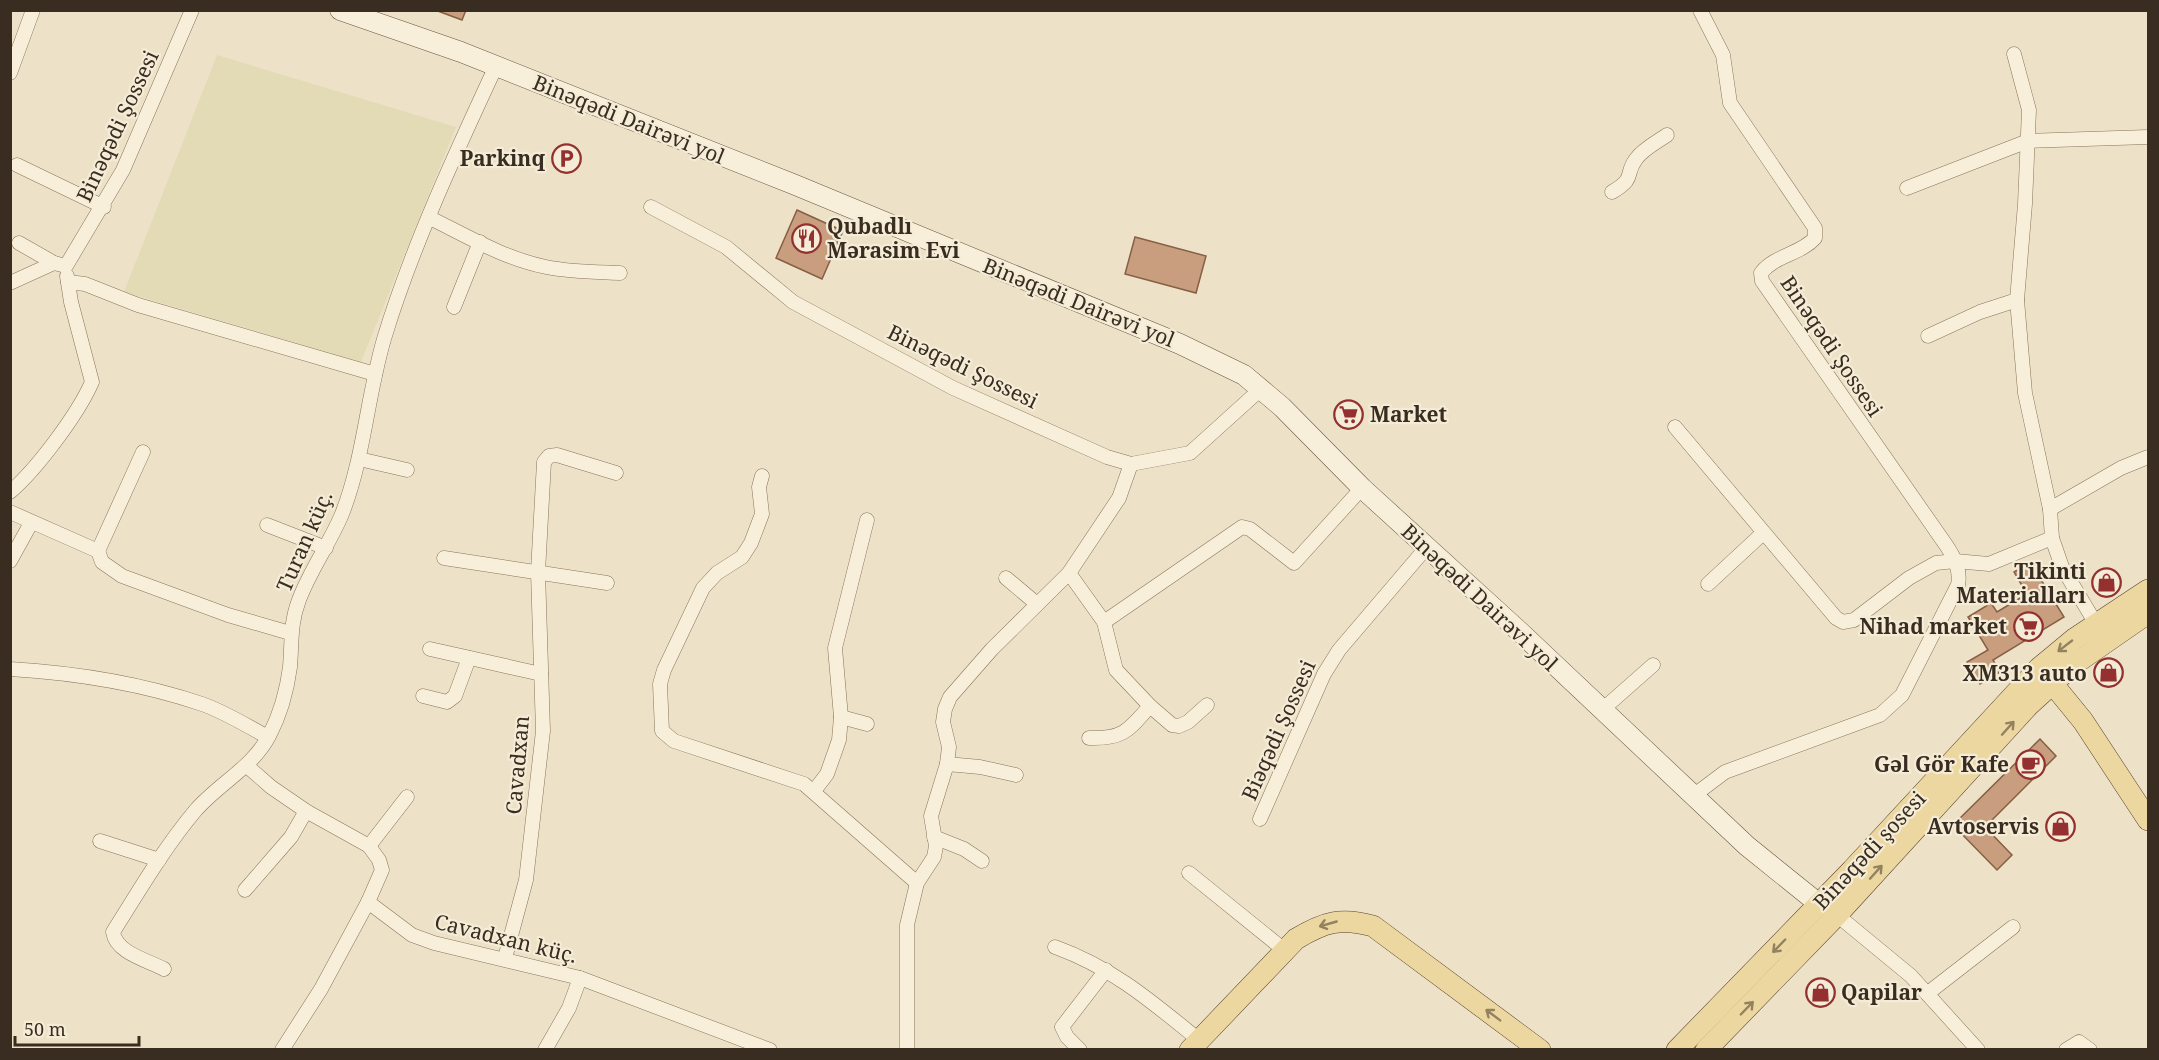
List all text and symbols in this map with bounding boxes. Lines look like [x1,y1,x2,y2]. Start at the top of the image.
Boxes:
street label: Binəqədi Şossesi [70,45,165,206]
street label: Binəqədi Dairəvi yol [529,68,729,170]
parking icon: Parkinq [550,142,582,174]
place label: Parkinq [460,144,545,172]
place label: Qubadlı Mərasim Evi [827,212,960,264]
restaurant icon: Qubadlı Mərasim Evi [790,222,822,254]
street label: Binəqədi Dairəvi yol [979,251,1179,353]
street label: Binəqədi Şossesi [1774,270,1890,422]
street label: Binəqədi Şossesi [883,317,1043,415]
supermarket icon: Market [1333,398,1365,430]
place label: Market [1370,400,1448,428]
street label: Turan küç. [269,486,339,596]
street label: Binəqədi Dairəvi yol [1396,517,1565,677]
place label: Tikinti Materialları [1956,557,2087,609]
shop icon: Tikinti Materialları [2091,567,2123,599]
supermarket icon: Nihad market [2012,610,2044,642]
place label: Nihad market [1860,612,2007,640]
one-way arrow [2058,640,2074,652]
street label: Biəqədi Şossesi [1235,655,1322,805]
shop icon: XM313 auto [2092,657,2124,689]
place label: XM313 auto [1963,659,2087,687]
street label: Cavadxan [499,714,535,816]
one-way arrow [2001,721,2015,736]
cafe icon: Gəl Gör Kafe [2014,748,2046,780]
place label: Gəl Gör Kafe [1874,750,2009,778]
street label: Binəqədi şosesi [1807,784,1932,915]
shop icon: Avtoservis [2044,810,2076,842]
place label: Avtoservis [1927,812,2039,840]
one-way arrow [1869,865,1883,880]
street label: Cavadxan küç. [432,907,580,969]
one-way arrow [1319,919,1338,930]
one-way arrow [1771,939,1786,954]
shop icon: Qapilar [1804,976,1836,1008]
place label: Qapilar [1841,978,1922,1006]
one-way arrow [1739,1000,1754,1015]
one-way arrow [1485,1008,1501,1021]
scale bar [15,1009,140,1047]
text: 50 m [24,1017,66,1041]

